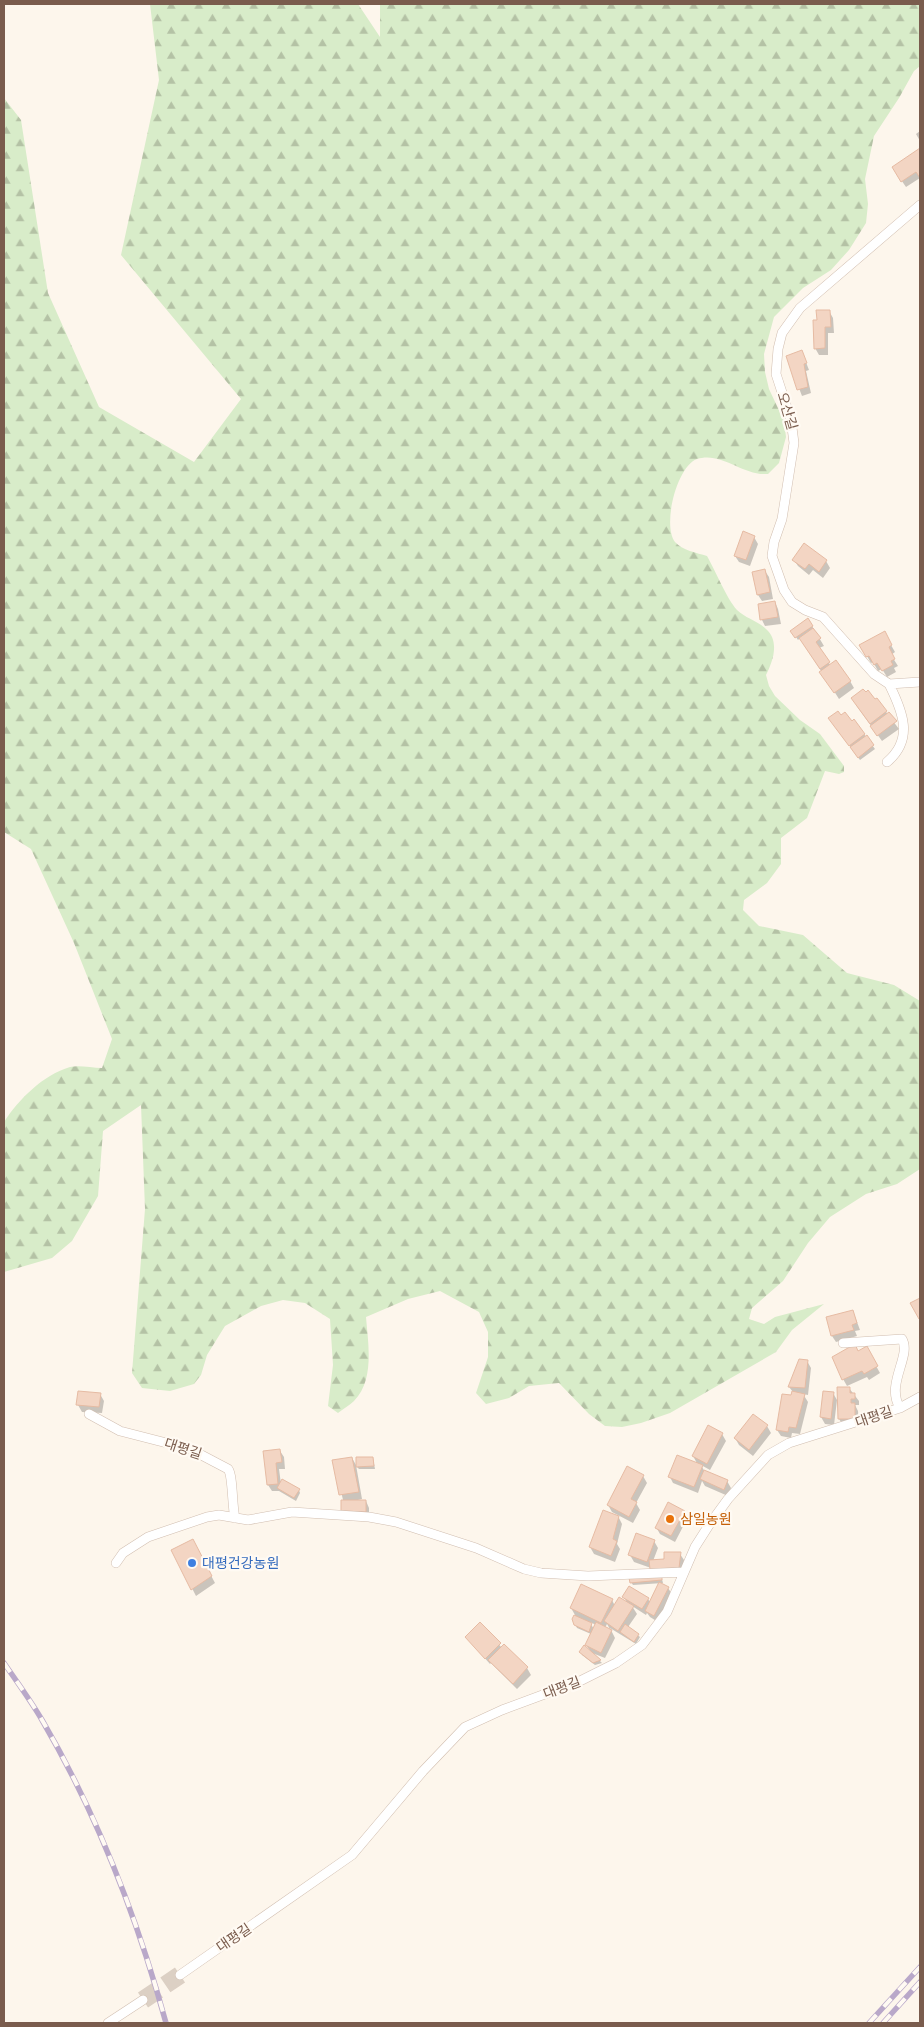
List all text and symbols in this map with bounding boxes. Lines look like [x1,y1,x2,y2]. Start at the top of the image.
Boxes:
street label: 오산길 [774,390,800,432]
street label: 대평길 [853,1403,895,1431]
street label: 대평길 [162,1435,204,1463]
place label: 삼일농원 [680,1511,732,1528]
marker: 삼일농원 [664,1513,676,1525]
place label: 대평건강농원 [202,1555,279,1572]
marker: 대평건강농원 [186,1557,198,1569]
street label: 대평길 [541,1673,583,1703]
street label: 대평길 [213,1920,255,1956]

